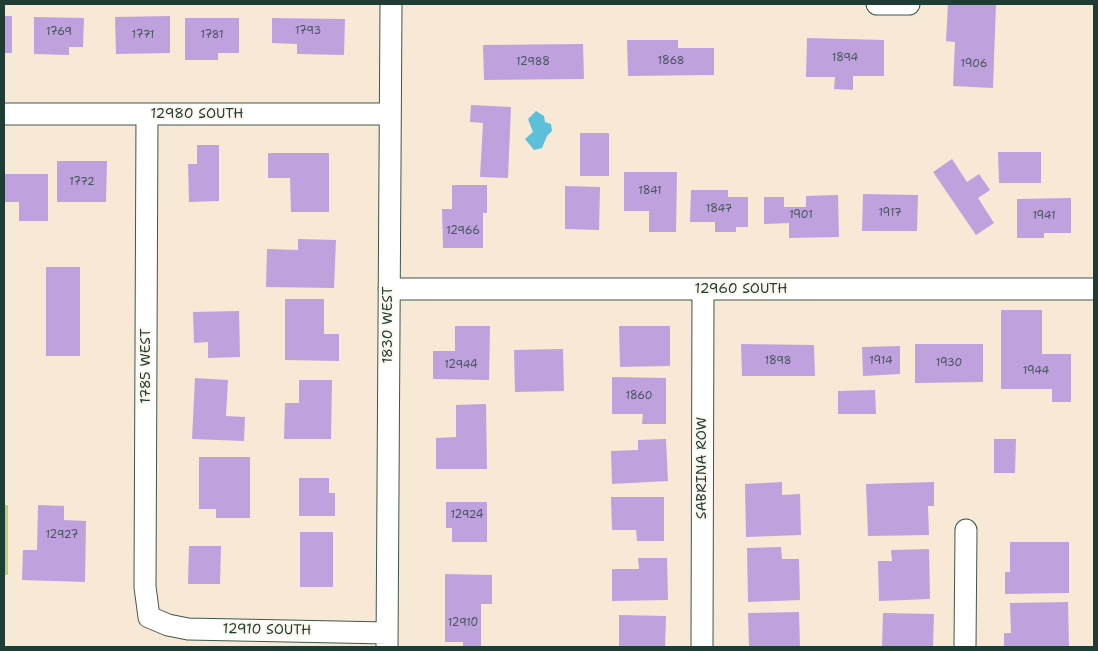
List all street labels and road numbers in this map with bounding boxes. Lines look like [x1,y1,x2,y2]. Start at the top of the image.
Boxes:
street label: 12980 SOUTH [150,106,244,122]
street label: 12960 SOUTH [695,281,787,297]
street label: 1830 WEST [380,286,396,364]
street label: 1785 WEST [138,328,154,404]
street label: SABRINA ROW [694,417,710,519]
street label: 12910 SOUTH [222,621,312,639]

